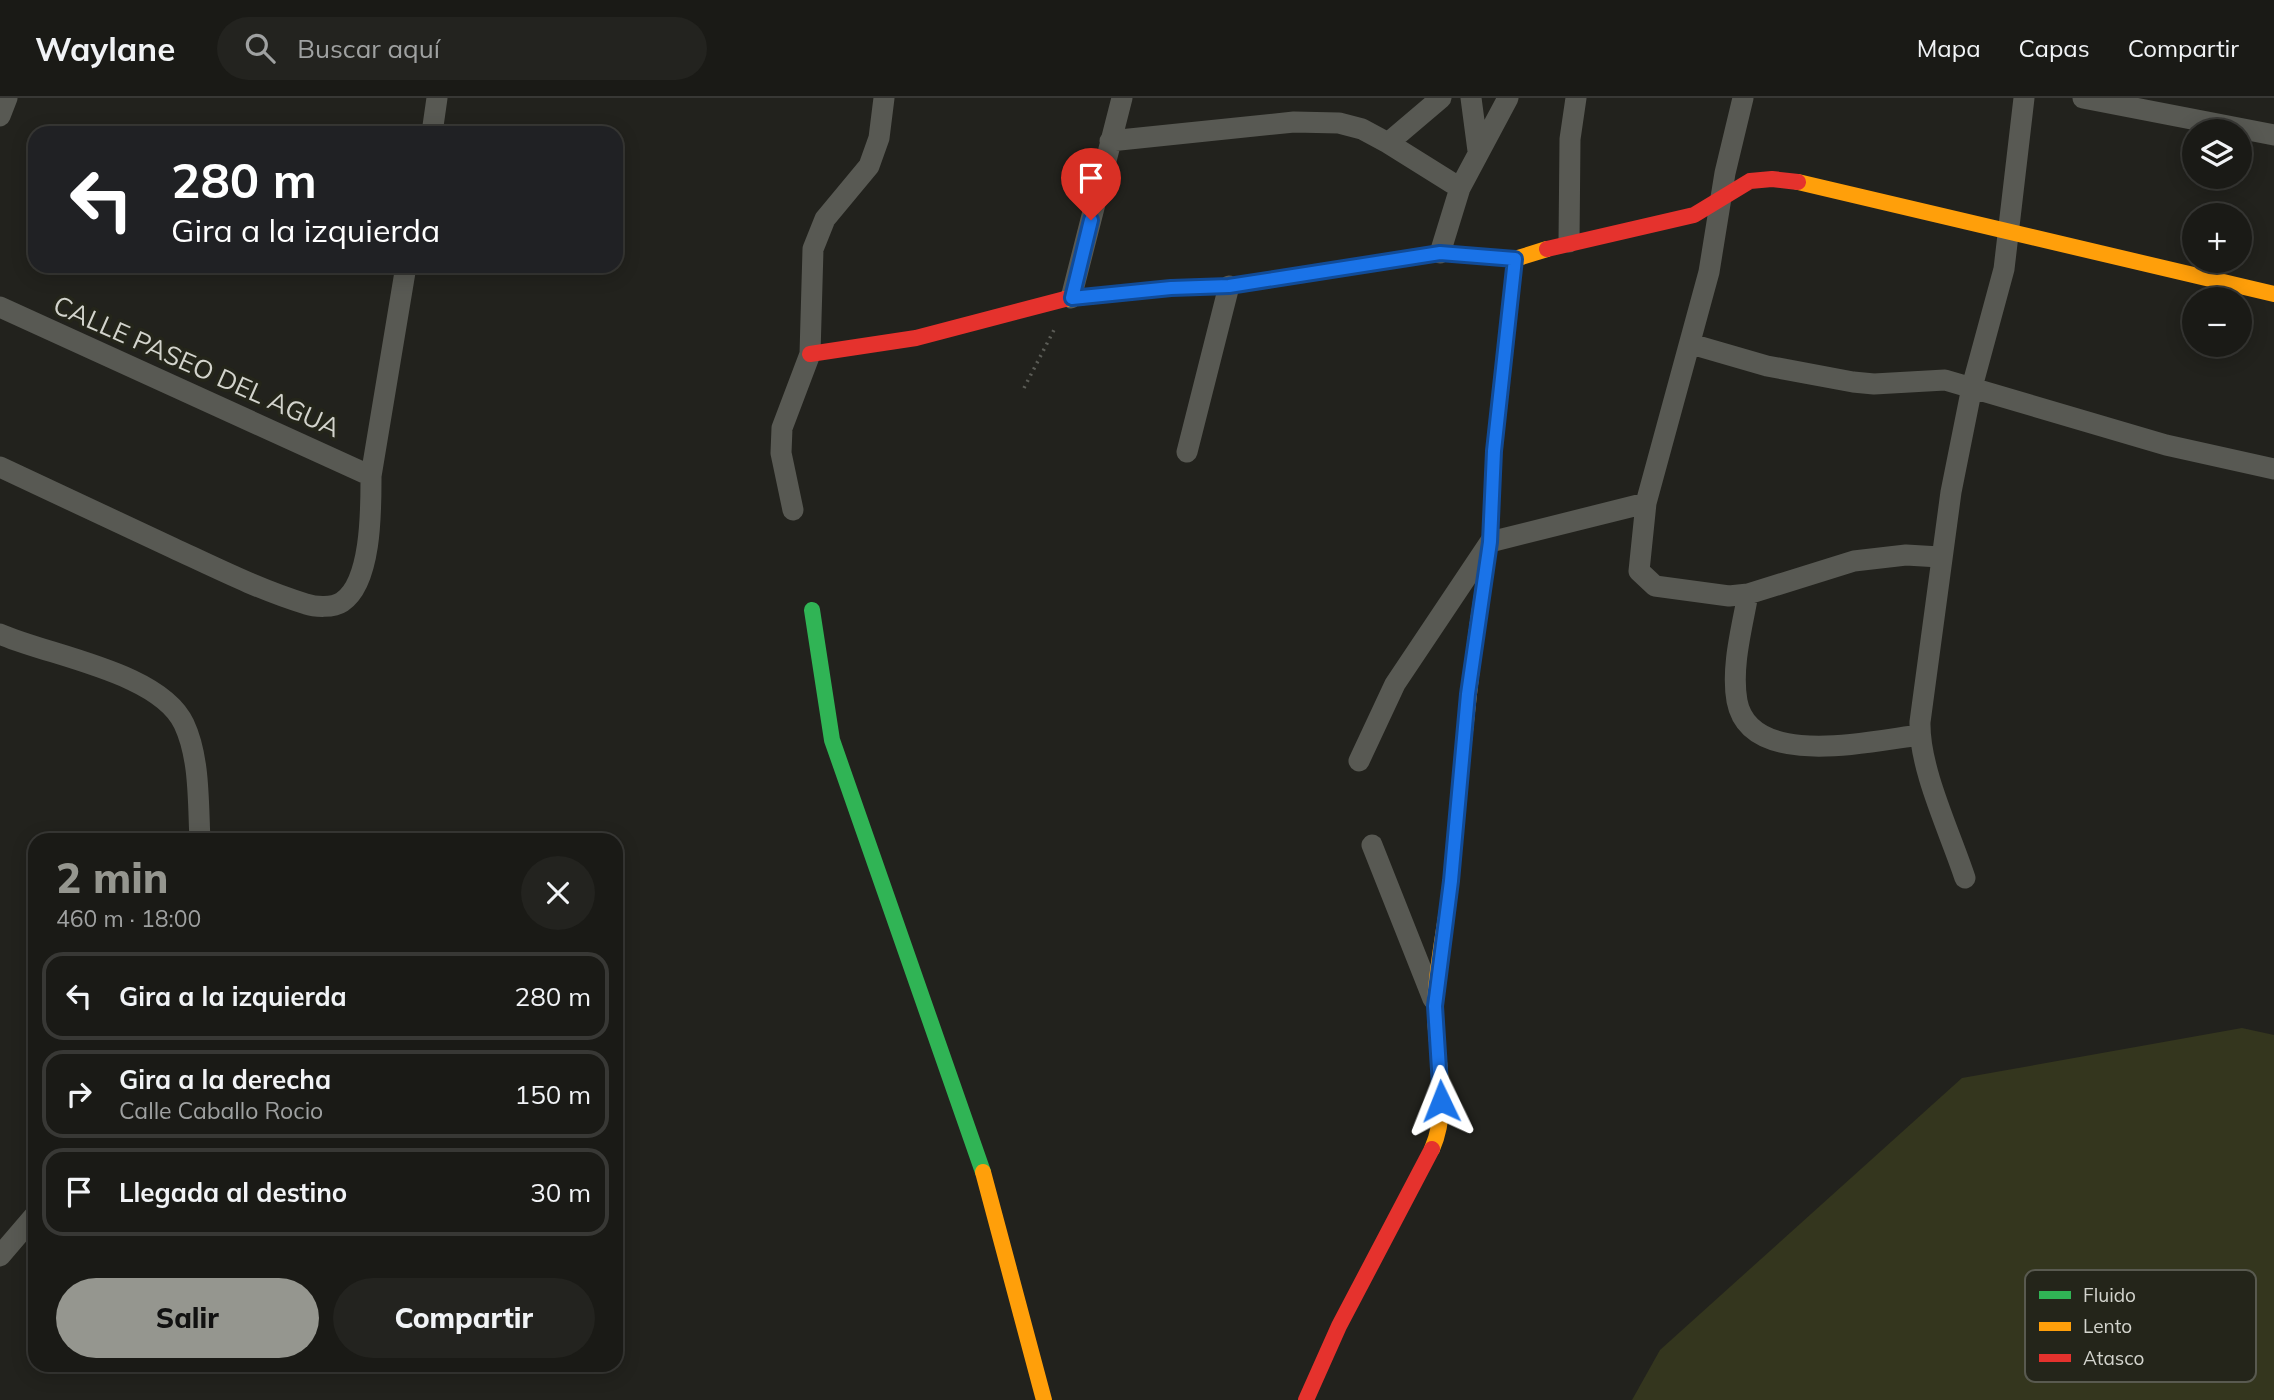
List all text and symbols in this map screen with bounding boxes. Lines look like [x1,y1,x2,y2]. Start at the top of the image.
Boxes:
search box [217,17,707,80]
text: Waylane [35,28,175,69]
icon: search [241,29,279,67]
text: Buscar aquí [297,32,440,65]
text: Mapa [1917,33,1981,63]
text: Capas [2019,33,2090,63]
text: Compartir [2128,33,2239,63]
map controls [2182,119,2252,357]
button: layers [2182,119,2252,189]
pin [1061,148,1121,220]
text: 280 m [171,149,317,210]
icon: left [56,154,147,245]
icon: arrive [1072,159,1110,197]
button: + [2182,203,2252,273]
text: Gira a la izquierda [171,210,440,250]
button: − [2182,287,2252,357]
street label: CALLE PASEO DEL AGUA [48,288,346,444]
text: 2 min [56,851,169,904]
button: close [521,856,595,930]
text: 460 m · 18:00 [56,904,201,933]
icon: left [60,977,98,1015]
text: Gira a la izquierda [119,980,347,1013]
text: 280 m [515,980,591,1013]
text: Gira a la derecha [119,1063,331,1096]
position arrow [1404,1064,1478,1138]
icon: right [60,1075,98,1113]
text: 150 m [515,1078,591,1111]
text: Calle Caballo Rocio [119,1096,323,1125]
icon: arrive [60,1173,98,1211]
text: Llegada al destino [119,1176,347,1209]
text: 30 m [530,1176,591,1209]
legend [2025,1270,2256,1382]
button: Salir [56,1278,319,1358]
button: Compartir [333,1278,595,1358]
text: Fluido [2083,1283,2136,1307]
text: Lento [2083,1314,2132,1338]
text: Atasco [2083,1346,2144,1370]

